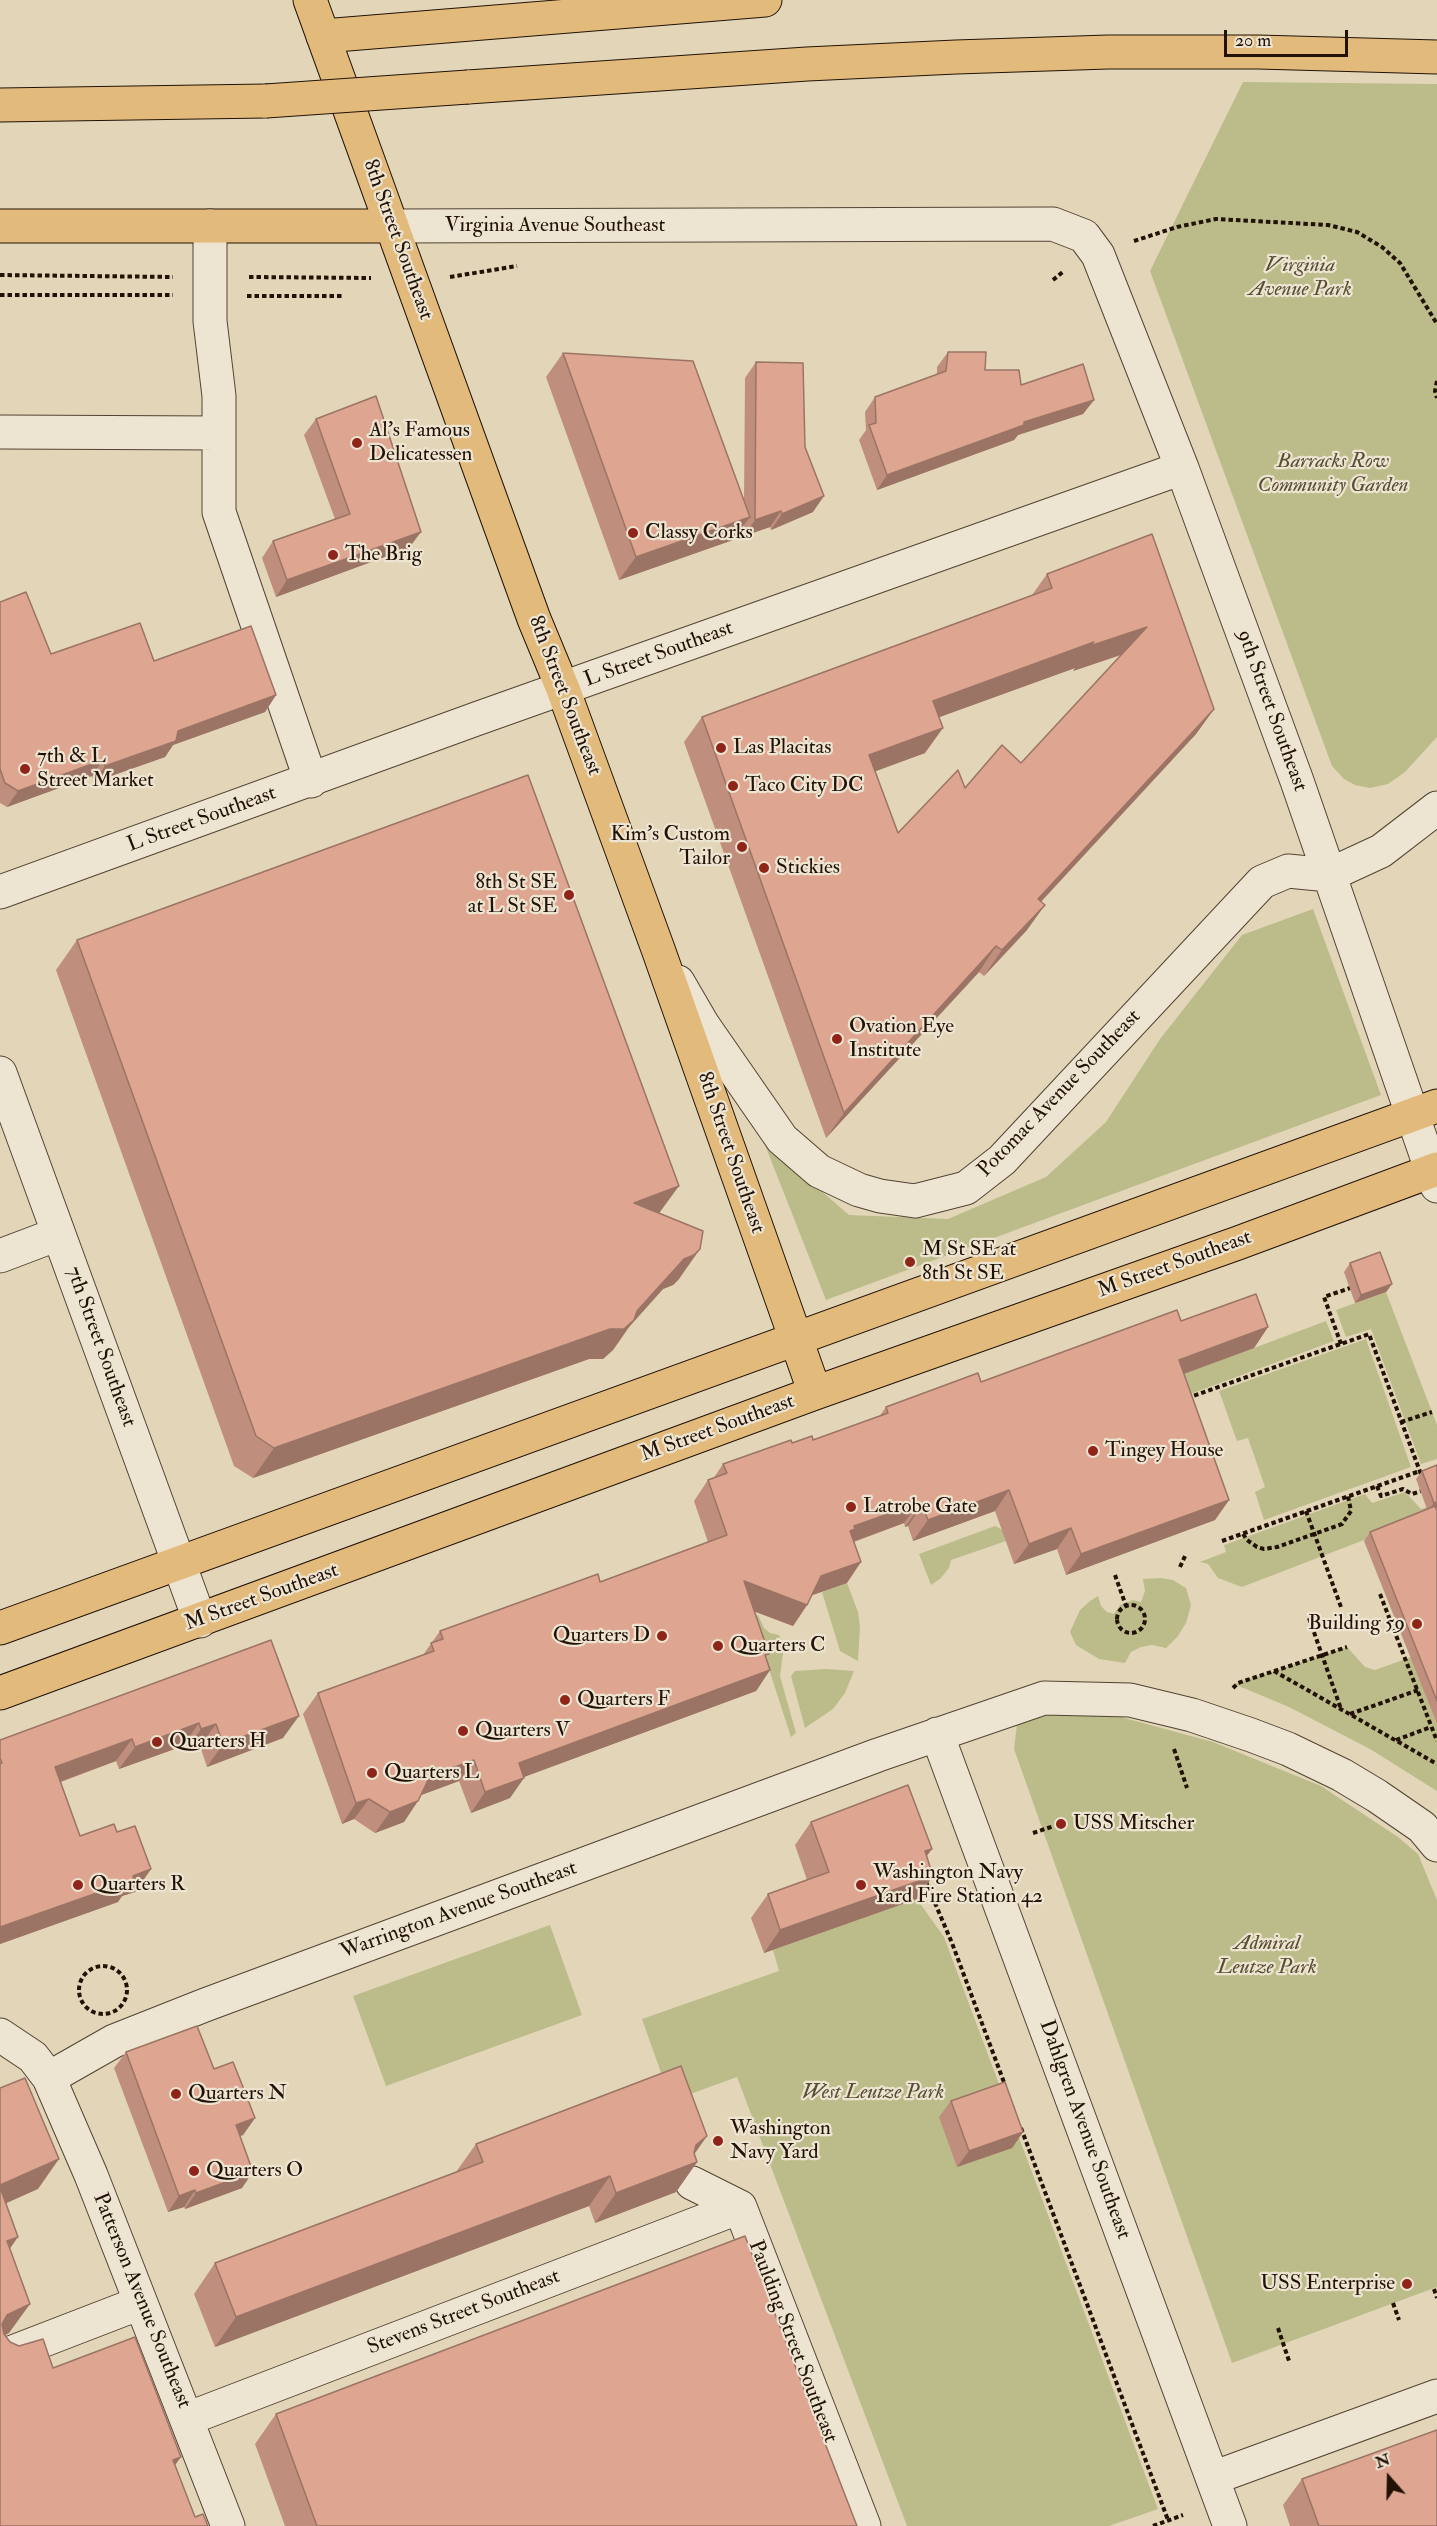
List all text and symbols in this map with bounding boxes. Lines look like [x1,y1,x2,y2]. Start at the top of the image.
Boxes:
scale bar [1227,18,1352,56]
text: 20 m [1235,29,1271,52]
street label: 8th Street Southeast [356,156,438,324]
street label: Virginia Avenue Southeast [445,213,665,239]
park label: Virginia Avenue Park [1248,253,1352,303]
place label: Al’s Famous Delicatessen [369,418,472,468]
marker: Al’s Famous Delicatessen [350,436,364,450]
park label: Barracks Row Community Garden [1257,449,1409,499]
place label: Classy Corks [645,520,753,546]
marker: Classy Corks [626,526,640,540]
place label: The Brig [345,542,422,568]
marker: The Brig [326,548,340,562]
street label: 8th Street Southeast [522,613,606,779]
street label: L Street Southeast [581,616,737,694]
street label: 9th Street Southeast [1230,627,1312,795]
place label: Las Placitas [733,735,831,761]
marker: Las Placitas [714,741,728,755]
place label: 7th & L Street Market [37,744,154,794]
marker: 7th & L Street Market [18,762,32,776]
place label: Taco City DC [745,773,863,799]
marker: Taco City DC [726,779,740,793]
street label: L Street Southeast [124,781,280,859]
place label: Kim's Custom Tailor [610,822,730,872]
marker: Kim's Custom Tailor [735,840,749,854]
place label: Stickies [776,855,840,881]
marker: Stickies [757,861,771,875]
place label: 8th St SE at L St SE [468,870,557,920]
marker: 8th St SE at L St SE [562,888,576,902]
street label: Potomac Avenue Southeast [973,1005,1147,1183]
place label: Ovation Eye Institute [849,1014,954,1064]
marker: Ovation Eye Institute [830,1032,844,1046]
street label: 8th Street Southeast [691,1069,769,1237]
street label: M Street Southeast [1095,1226,1255,1304]
place label: M St SE at 8th St SE [922,1237,1016,1287]
marker: M St SE at 8th St SE [903,1255,917,1269]
street label: 7th Street Southeast [59,1263,141,1431]
street label: M Street Southeast [638,1390,798,1468]
place label: Tingey House [1105,1438,1223,1464]
marker: Tingey House [1086,1444,1100,1458]
place label: Latrobe Gate [863,1494,977,1520]
marker: Latrobe Gate [844,1500,858,1514]
street label: M Street Southeast [182,1559,342,1637]
place label: Building 59 [1308,1611,1405,1637]
marker: Building 59 [1410,1617,1424,1631]
place label: Quarters D [553,1623,650,1649]
marker: Quarters D [655,1629,669,1643]
place label: Quarters C [730,1633,825,1659]
marker: Quarters C [711,1639,725,1653]
place label: Quarters F [577,1687,670,1713]
marker: Quarters F [558,1693,572,1707]
place label: Quarters V [475,1718,570,1744]
marker: Quarters V [456,1724,470,1738]
place label: Quarters H [169,1729,266,1755]
marker: Quarters H [150,1735,164,1749]
place label: Quarters L [384,1760,479,1786]
marker: Quarters L [365,1766,379,1780]
place label: USS Mitscher [1073,1811,1194,1837]
marker: USS Mitscher [1054,1817,1068,1831]
street label: Warrington Avenue Southeast [337,1856,581,1966]
place label: Washington Navy Yard Fire Station 42 [873,1860,1043,1910]
place label: Quarters R [90,1872,185,1898]
marker: Quarters R [71,1878,85,1892]
marker: Washington Navy Yard Fire Station 42 [854,1878,868,1892]
park label: Admiral Leutze Park [1217,1931,1317,1981]
street label: Dahlgren Avenue Southeast [1033,2017,1135,2243]
park label: West Leutze Park [802,2080,944,2106]
place label: Quarters N [188,2081,287,2107]
marker: Quarters N [169,2087,183,2101]
place label: Washington Navy Yard [730,2116,831,2166]
marker: Washington Navy Yard [711,2134,725,2148]
place label: Quarters O [206,2158,303,2184]
marker: Quarters O [187,2164,201,2178]
street label: Patterson Avenue Southeast [86,2190,196,2412]
street label: Paulding Street Southeast [742,2237,842,2447]
street label: Stevens Street Southeast [364,2265,564,2361]
place label: USS Enterprise [1260,2271,1395,2297]
marker: USS Enterprise [1400,2277,1414,2291]
north arrow [1359,2448,1419,2508]
text: N [1373,2449,1393,2473]

